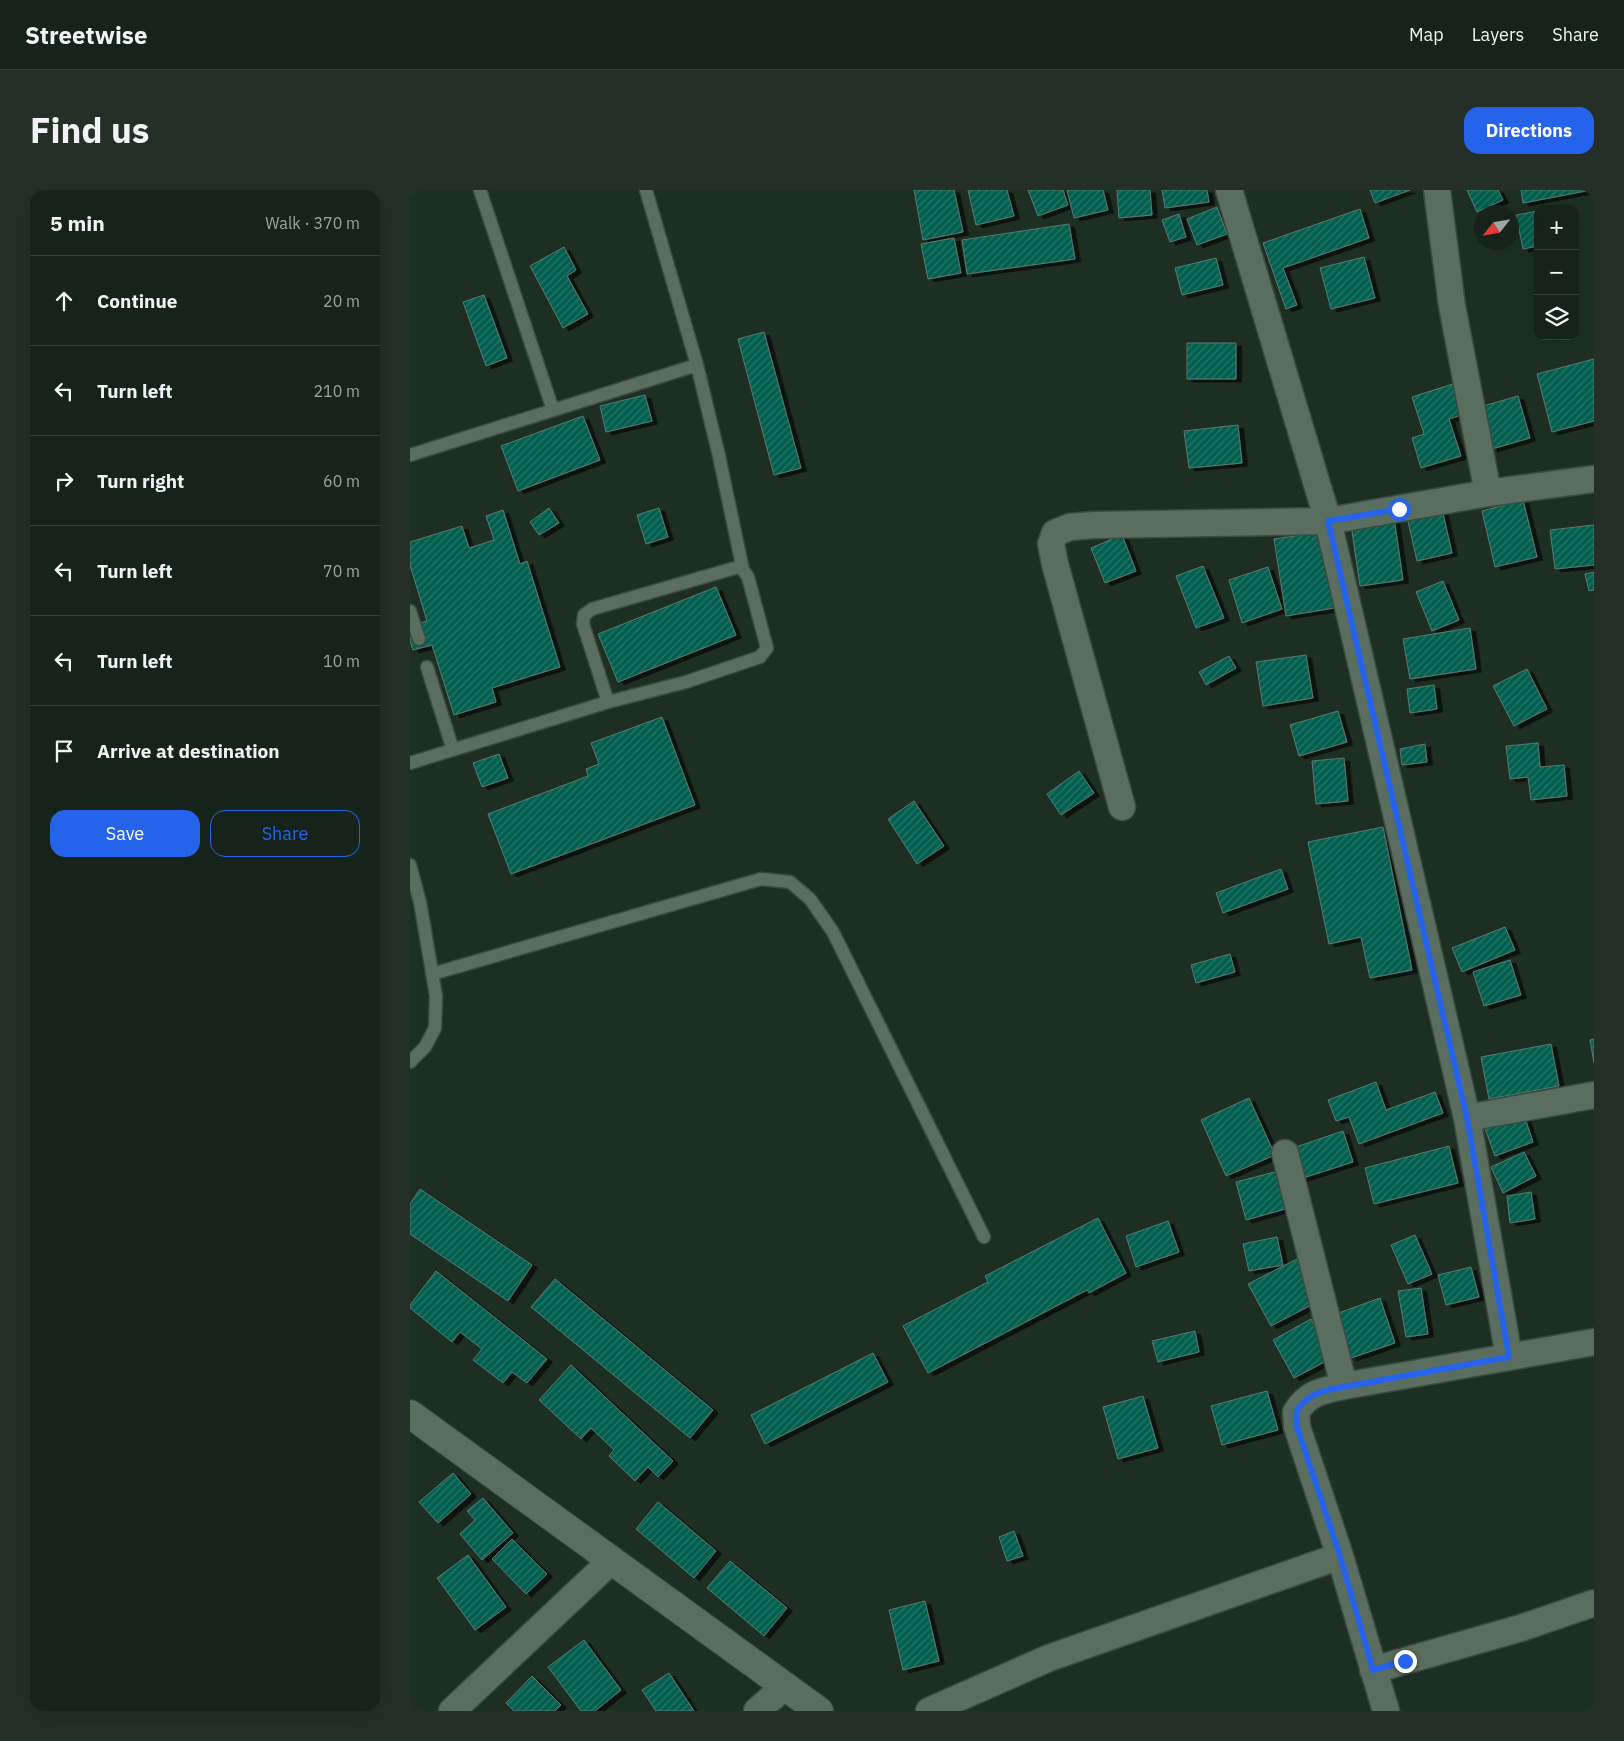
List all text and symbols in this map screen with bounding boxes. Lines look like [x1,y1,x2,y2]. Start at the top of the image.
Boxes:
text: Streetwise [25,19,147,51]
text: Map [1409,23,1444,46]
text: Layers [1472,23,1524,46]
text: Share [1552,23,1599,46]
text: Find us [30,107,149,153]
button: Directions [1464,107,1594,154]
north arrow [1474,205,1519,250]
map controls [1534,205,1579,340]
button: + [1534,205,1579,250]
text: 5 min [50,209,105,237]
text: Walk · 370 m [265,213,360,233]
button: − [1534,250,1579,295]
icon: ahead [50,287,78,315]
text: Continue [97,289,177,313]
text: 20 m [323,291,360,311]
button: layers [1534,295,1579,340]
icon: left [50,377,78,405]
text: Turn left [97,379,173,403]
text: 210 m [313,381,360,401]
icon: right [50,467,78,495]
text: Turn right [97,469,184,493]
text: 60 m [323,471,360,491]
route start [1388,498,1411,521]
icon: left [50,557,78,585]
text: Turn left [97,559,173,583]
text: 70 m [323,561,360,581]
icon: left [50,647,78,675]
text: Turn left [97,649,173,673]
text: 10 m [323,651,360,671]
icon: arrive [50,737,78,765]
text: Arrive at destination [97,739,280,763]
button: Save [50,810,200,857]
button: Share [210,810,360,857]
route end [1394,1650,1417,1673]

